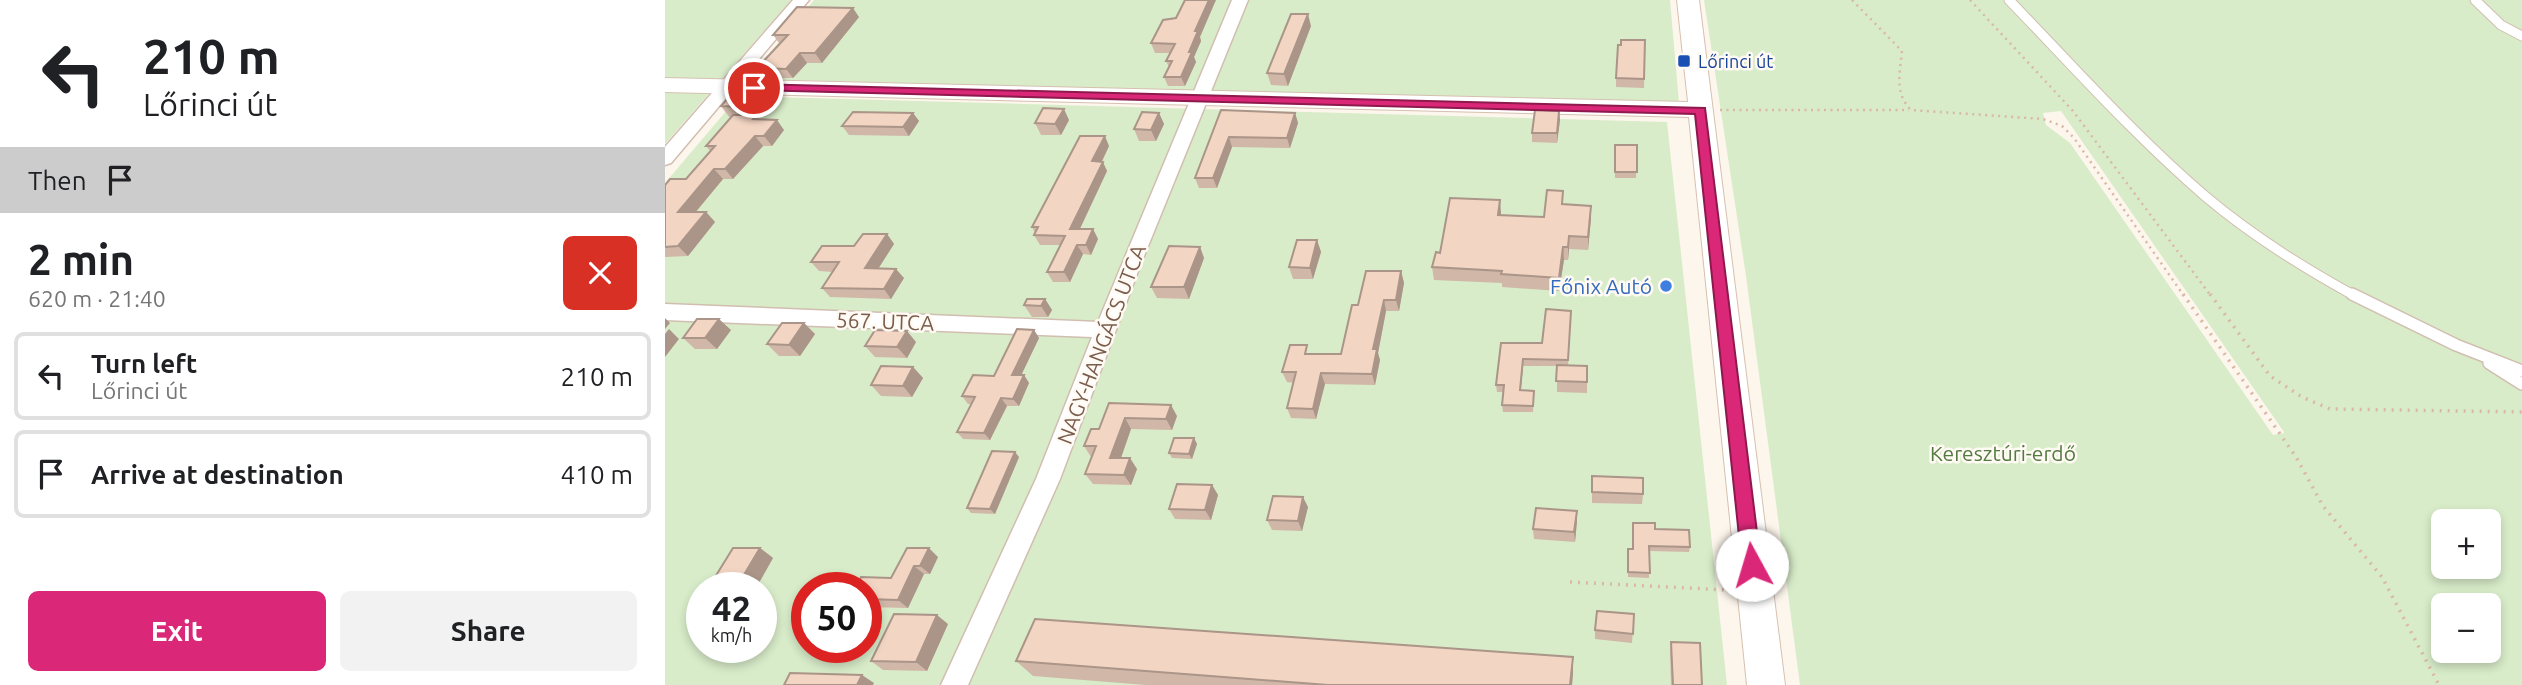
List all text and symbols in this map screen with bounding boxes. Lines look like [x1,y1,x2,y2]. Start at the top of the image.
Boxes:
icon: left [28,28,119,119]
text: 210 m [143,28,280,83]
place label: Lőrinci út [1698,51,1773,71]
marker: Lőrinci út [1676,53,1692,69]
pin [724,58,784,118]
icon: arrive [735,69,773,107]
text: Lőrinci út [143,86,277,122]
icon: arrive [101,161,139,199]
text: Then [28,166,87,195]
text: 2 min [28,236,134,283]
button: close [563,236,637,310]
street label: NAGY-HANGÁCS UTCA [1052,240,1150,447]
place label: Főnix Autó [1550,274,1652,298]
marker: Főnix Autó [1658,278,1674,294]
text: 620 m · 21:40 [28,286,166,311]
street label: 567. UTCA [836,307,935,335]
text: Turn left [91,349,197,378]
icon: left [32,357,70,395]
text: 210 m [561,362,633,391]
text: Lőrinci út [91,378,187,403]
park label: Keresztúri-erdő [1930,441,2076,465]
icon: arrive [32,455,70,493]
text: Arrive at destination [91,460,344,489]
text: 410 m [561,460,633,489]
map controls [2431,509,2501,663]
button: + [2431,509,2501,579]
position arrow [1715,528,1789,602]
speed limit sign: 50 [791,572,882,663]
text: 42 [712,588,751,628]
button: Exit [28,591,326,671]
button: Share [340,591,637,671]
button: − [2431,593,2501,663]
text: km/h [711,625,752,645]

